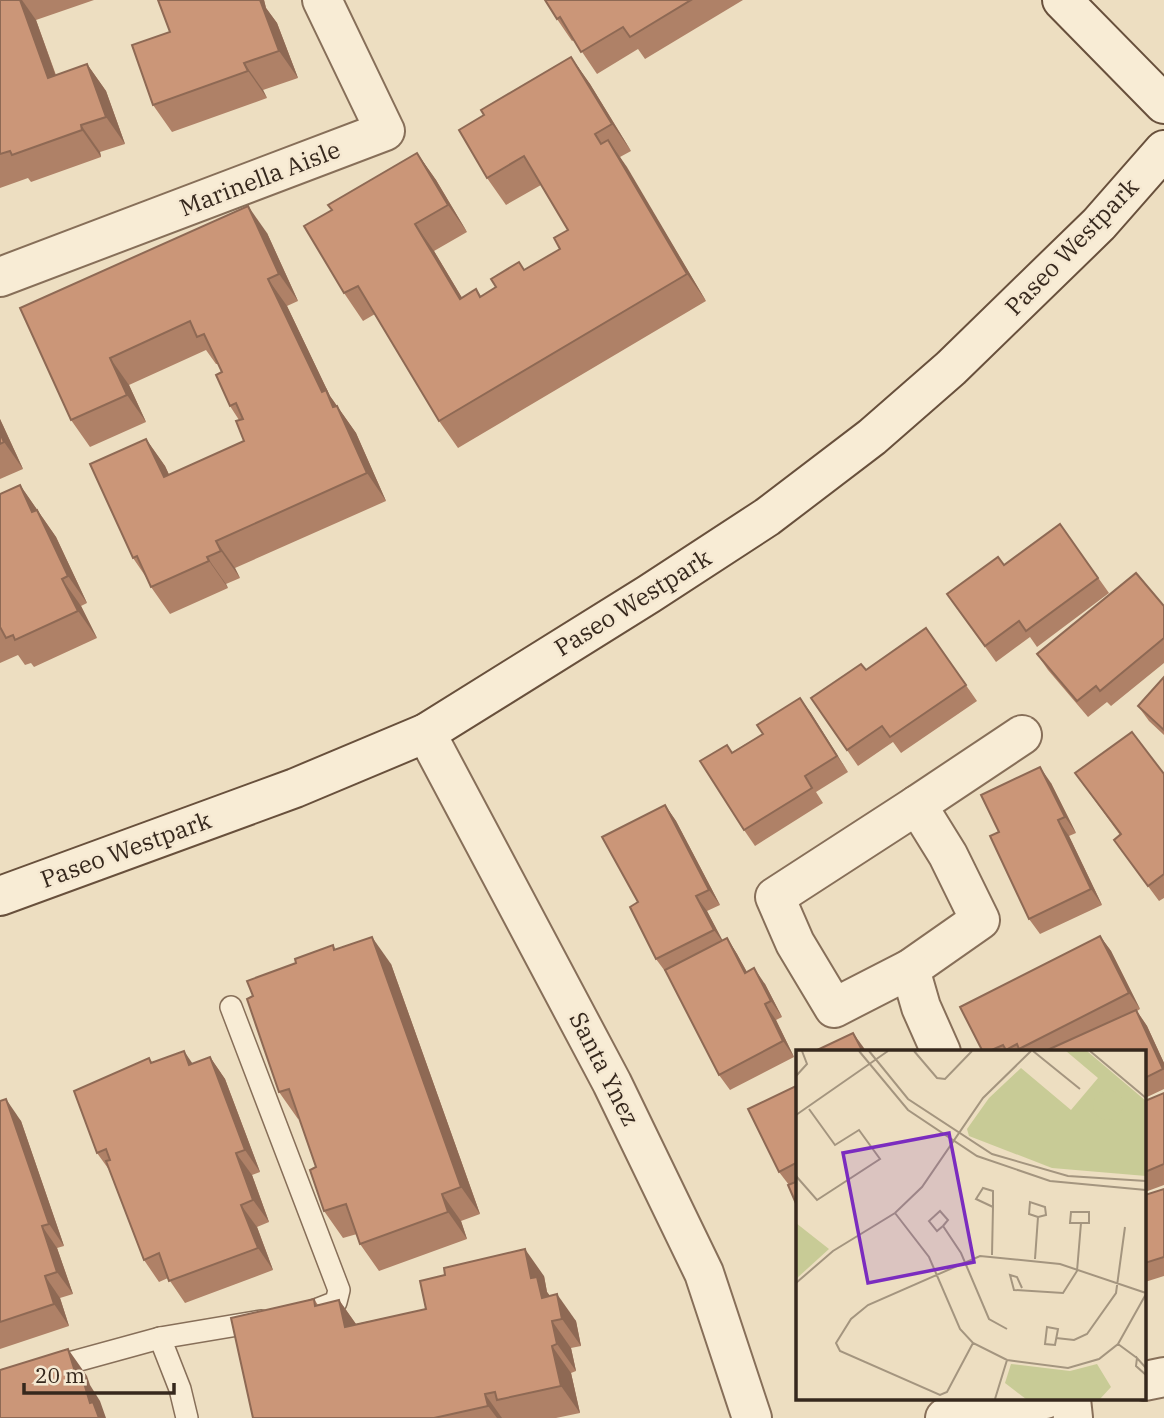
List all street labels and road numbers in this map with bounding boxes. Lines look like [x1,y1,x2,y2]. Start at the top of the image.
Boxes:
street label: Marinella Aisle [175,133,344,223]
street label: Paseo Westpark [998,171,1145,322]
street label: Paseo Westpark [548,541,717,663]
street label: Paseo Westpark [36,803,215,895]
street label: Santa Ynez [562,1006,647,1131]

